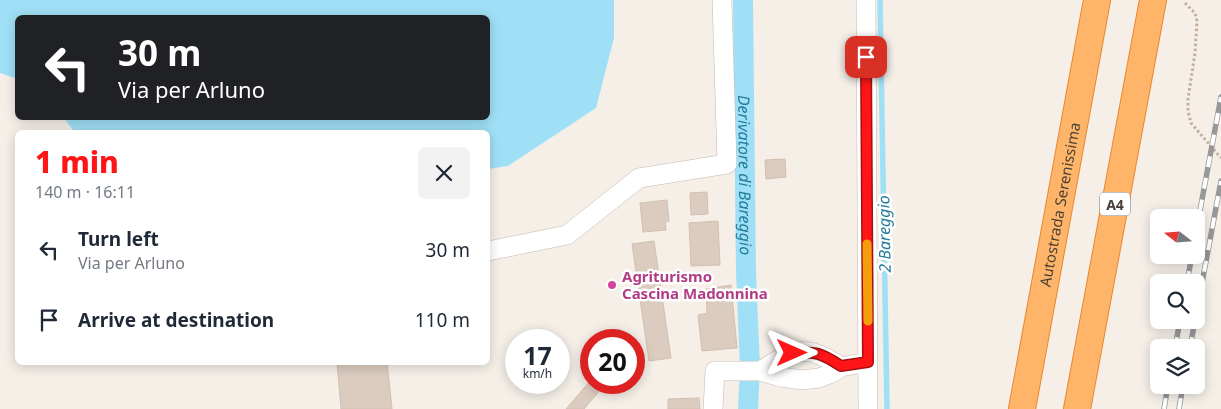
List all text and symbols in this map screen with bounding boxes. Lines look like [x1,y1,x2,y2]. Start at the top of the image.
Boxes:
text: 30 m [118,29,201,76]
icon: left [35,35,100,100]
pin [845,36,887,78]
icon: arrive [852,43,880,71]
text: Via per Arluno [118,74,265,104]
water label: Derivatore di Bareggio [733,95,757,255]
street label: Autostrada Serenissima [1035,121,1084,288]
text: 1 min [35,141,119,182]
button: close [418,147,470,199]
text: 140 m · 16:11 [35,181,135,203]
road number: A4 [1100,192,1130,215]
water label: 2 Bareggio [872,195,896,273]
north arrow [1150,209,1205,264]
map controls [1150,209,1205,394]
text: Turn left [78,226,159,252]
icon: left [35,236,63,264]
text: 30 m [426,237,470,263]
text: Via per Arluno [78,252,185,274]
place label: Agriturismo Cascina Madonnina [622,266,768,303]
button: search [1150,274,1205,329]
marker: Agriturismo Cascina Madonnina [606,279,618,291]
icon: arrive [35,306,63,334]
text: Arrive at destination [78,307,274,333]
text: 110 m [415,307,470,333]
position arrow [765,326,817,378]
speed limit sign: 20 [580,329,645,394]
text: 17 [523,338,552,372]
button: layers [1150,339,1205,394]
text: km/h [523,365,552,382]

